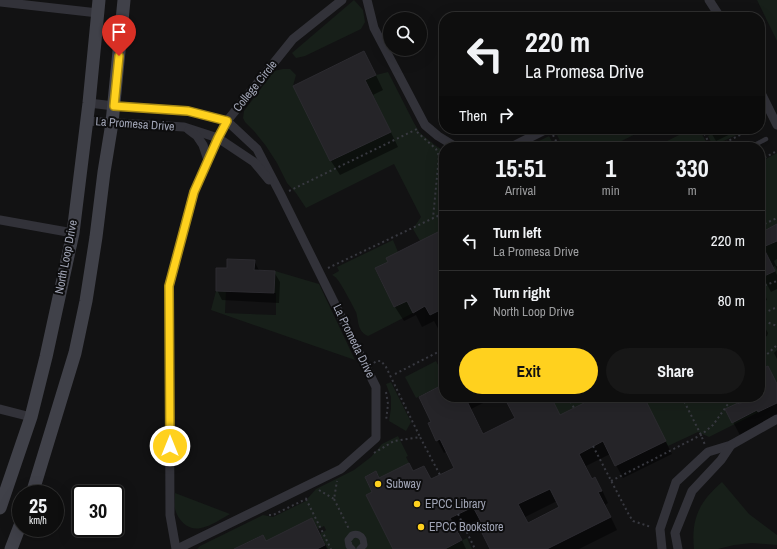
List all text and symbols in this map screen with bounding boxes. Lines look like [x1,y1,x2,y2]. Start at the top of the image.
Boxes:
map controls [383,12,427,56]
button: search [383,12,427,56]
pin [102,15,136,56]
icon: arrive [108,21,130,43]
text: 220 m [525,23,590,61]
icon: left [459,28,511,80]
street label: College Circle [229,57,281,115]
text: La Promesa Drive [525,59,644,84]
icon: right [495,104,517,126]
text: Then [459,105,487,126]
street label: La Promesa Drive [95,113,175,135]
text: 15:51 [495,152,546,184]
text: 1 [605,152,616,184]
text: 330 [676,152,709,184]
text: Arrival [505,182,536,199]
text: min [602,182,620,199]
text: m [688,182,697,199]
street label: North Loop Drive [51,219,81,295]
text: Turn left [493,222,541,243]
icon: left [459,230,481,252]
text: 220 m [711,230,745,251]
text: La Promesa Drive [493,243,579,260]
text: Turn right [493,282,550,303]
icon: right [459,290,481,312]
text: 80 m [718,290,745,311]
street label: La Promeda Drive [329,302,379,380]
text: North Loop Drive [493,303,574,320]
button: Exit [459,348,598,394]
button: Share [606,348,745,394]
position arrow [149,425,191,467]
place label: Subway [386,476,421,492]
marker: Subway [373,479,383,489]
speed limit sign: 30 [72,485,124,537]
text: 25 [29,492,47,519]
place label: EPCC Library [425,496,486,512]
marker: EPCC Library [412,499,422,509]
text: km/h [29,514,47,527]
place label: EPCC Bookstore [429,519,503,535]
marker: EPCC Bookstore [416,522,426,532]

